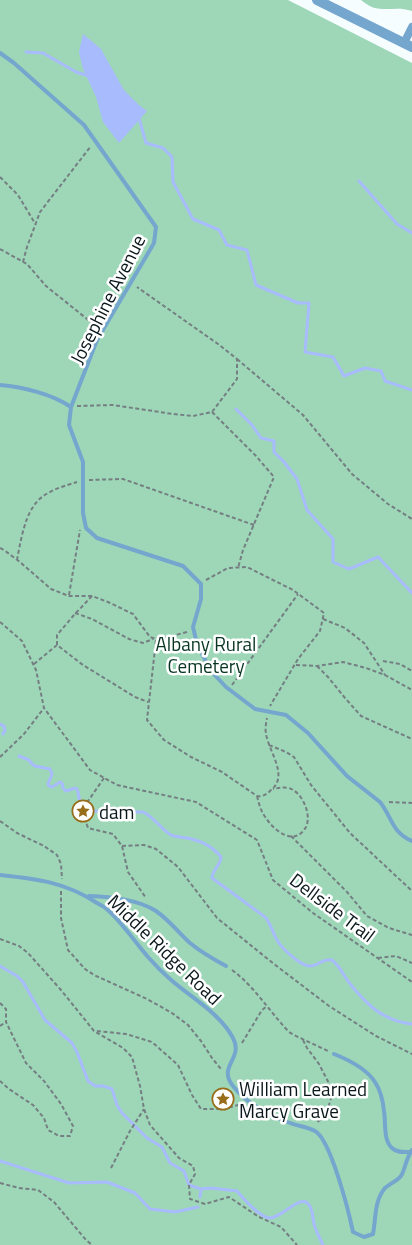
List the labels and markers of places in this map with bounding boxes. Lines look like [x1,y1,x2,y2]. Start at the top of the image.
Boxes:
place label: dam [99,797,134,826]
place icon: dam [71,799,95,823]
place label: William Learned Marcy Grave [239,1074,367,1125]
place icon: William Learned Marcy Grave [211,1087,235,1111]

